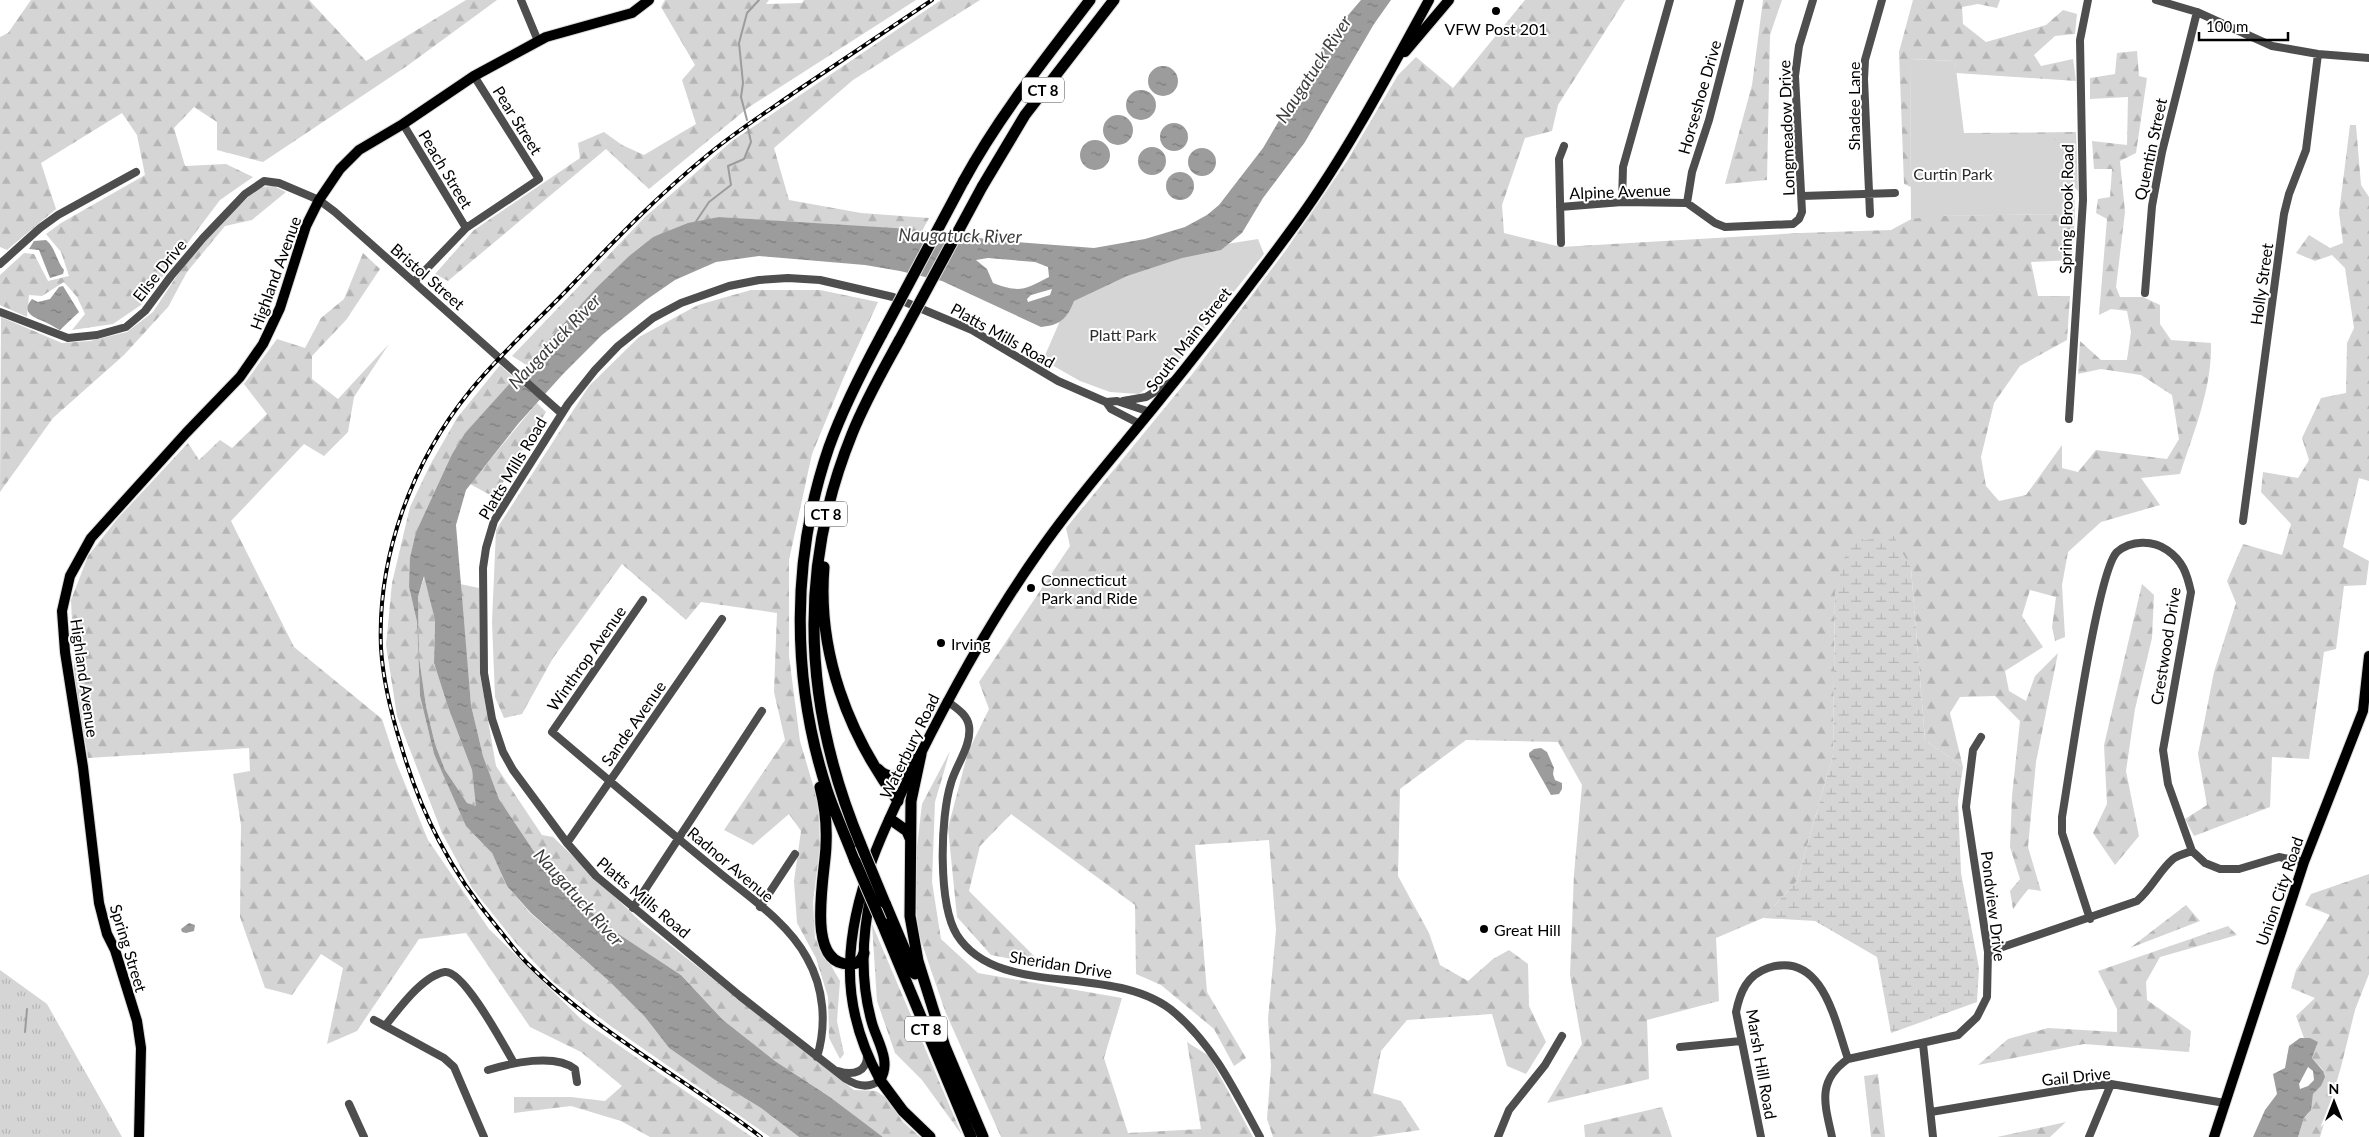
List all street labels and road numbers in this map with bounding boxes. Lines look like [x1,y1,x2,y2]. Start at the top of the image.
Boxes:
street label: Horseshoe Drive [1674,38,1724,156]
street label: Longmeadow Drive [1774,60,1798,196]
street label: Shadee Lane [1844,62,1863,150]
road number: CT 8 [1022,78,1064,102]
street label: Pear Street [489,82,547,158]
street label: Quentin Street [2130,96,2170,202]
street label: Peach Street [415,126,477,212]
street label: Spring Brook Road [2055,144,2077,274]
street label: Alpine Avenue [1569,180,1671,202]
street label: Highland Avenue [246,214,304,332]
street label: Elise Drive [128,235,190,305]
street label: Bristol Street [387,239,469,313]
street label: Holly Street [2246,241,2276,326]
street label: South Main Street [1141,283,1235,395]
street label: Platts Mills Road [948,299,1058,371]
street label: Platts Mills Road [474,413,550,523]
road number: CT 8 [805,502,847,526]
street label: Crestwood Drive [2146,586,2184,706]
street label: Winthrop Avenue [543,602,629,714]
street label: Highland Avenue [67,618,103,738]
street label: Sande Avenue [597,677,669,769]
street label: Waterbury Road [875,690,943,802]
street label: Radnor Avenue [684,822,778,906]
street label: Union City Road [2251,834,2307,948]
street label: Pondview Drive [1978,850,2010,962]
street label: Platts Mills Road [594,853,694,941]
street label: Spring Street [107,902,151,994]
street label: Sheridan Drive [1008,947,1114,981]
street label: Marsh Hill Road [1743,1008,1781,1120]
road number: CT 8 [905,1016,947,1042]
street label: Gail Drive [2040,1063,2112,1089]

